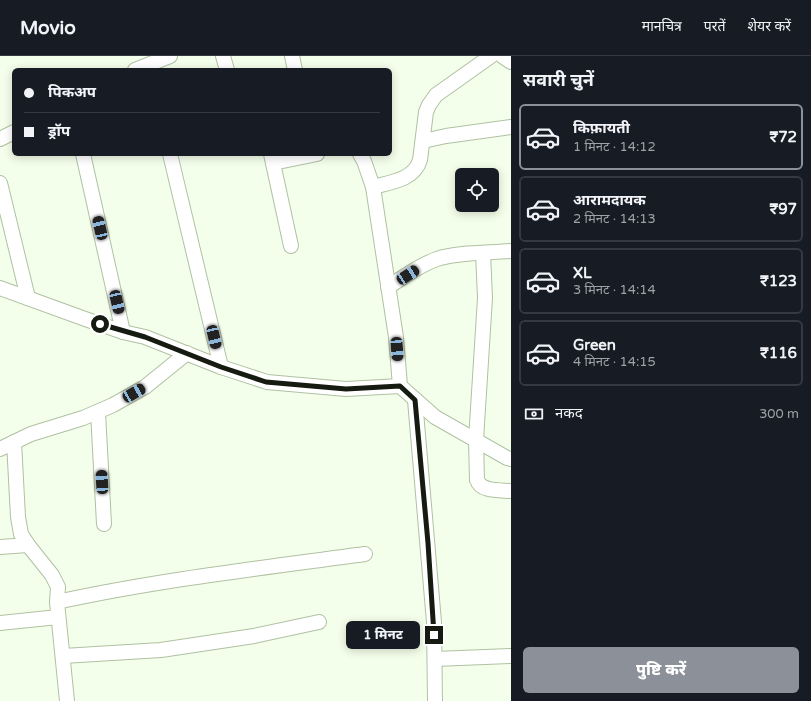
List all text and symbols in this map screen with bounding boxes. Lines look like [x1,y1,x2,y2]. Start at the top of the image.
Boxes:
text: Movio [20,17,76,39]
text: मानचित्र [642,18,682,35]
text: परतें [704,18,726,35]
text: शेयर करें [748,18,791,35]
text: सवारी चुनें [523,69,594,91]
text: पिकअप [48,83,96,101]
icon: car [525,119,561,155]
text: किफ़ायती [573,119,630,137]
text: ड्रॉप [48,122,70,140]
text: ₹72 [769,128,797,146]
text: 1 मिनट · 14:12 [573,139,656,155]
map controls [455,168,499,212]
button: locate [455,168,499,212]
icon: car [525,191,561,227]
text: आरामदायक [573,191,646,209]
text: ₹97 [769,200,797,218]
text: 2 मिनट · 14:13 [573,211,656,227]
car [91,215,109,241]
car [395,263,421,287]
icon: car [525,263,561,299]
text: XL [573,264,592,282]
text: ₹123 [760,272,797,290]
text: 3 मिनट · 14:14 [573,282,656,298]
car [108,289,126,315]
route start [91,315,109,333]
car [205,324,223,350]
icon: car [525,335,561,371]
text: Green [573,336,616,354]
car [390,337,404,361]
text: ₹116 [760,344,797,362]
text: 4 मिनट · 14:15 [573,354,656,370]
car [121,382,147,404]
icon: cash [523,403,545,425]
text: नकद [555,404,583,422]
text: 300 m [759,406,799,422]
car [95,470,109,494]
callout: 1 मिनट [346,621,420,649]
route end [425,626,443,644]
text: 1 मिनट [363,627,403,643]
button: पुष्टि करें [523,647,799,693]

